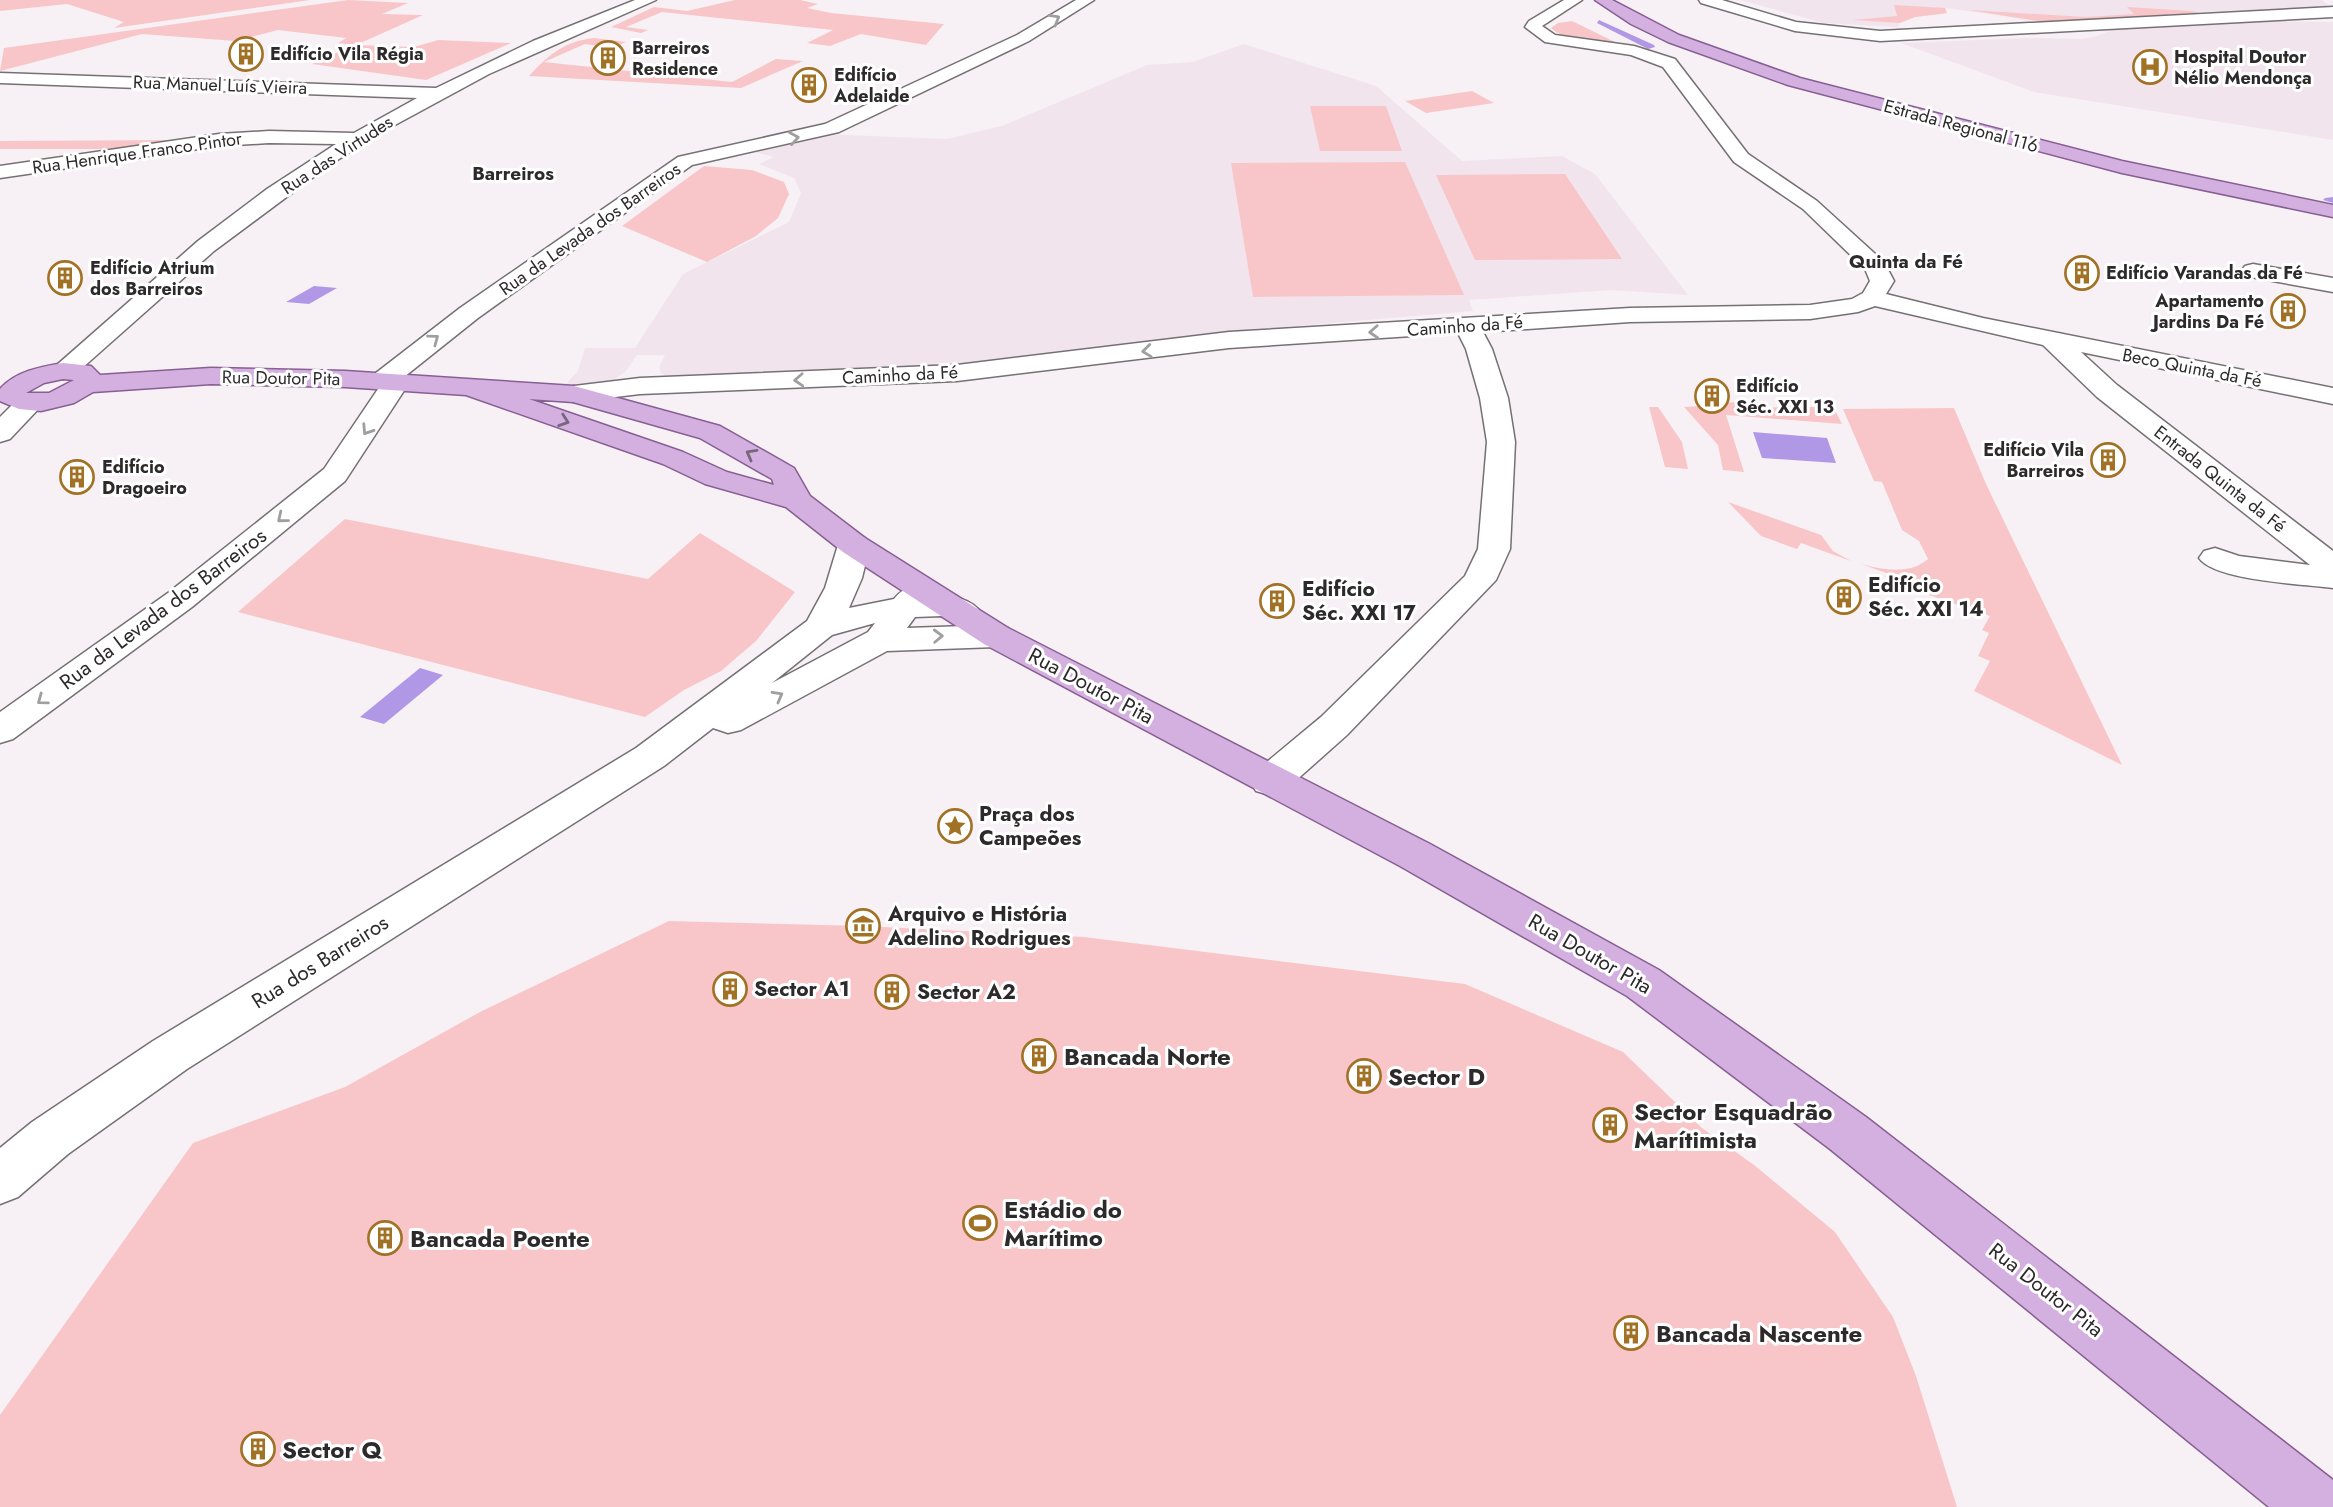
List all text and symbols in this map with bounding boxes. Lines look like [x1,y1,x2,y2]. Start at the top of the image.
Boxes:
one-way arrow [1047,14,1060,27]
building icon: Edifício Vila Régia [227,35,265,73]
place label: Barreiros Residence [632,35,718,82]
building icon: Barreiros Residence [589,39,627,77]
place label: Edifício Vila Régia [270,41,424,67]
place label: Hospital Doutor Nélio Mendonça [2174,44,2312,91]
hospital icon: Hospital Doutor Nélio Mendonça [2131,48,2169,86]
place label: Edifício Adelaide [833,62,910,109]
building icon: Edifício Adelaide [790,66,828,104]
street label: Rua Manuel Luís Vieira [132,69,308,101]
street label: Estrada Regional 116 [1881,93,2041,159]
street label: Rua das Virtudes [276,109,398,201]
street label: Rua Henrique Franco Pintor [30,125,244,181]
one-way arrow [788,132,800,147]
street label: Rua da Levada dos Barreiros [494,156,686,302]
district label: Barreiros [472,160,554,187]
district label: Quinta da Fé [1849,248,1963,275]
building icon: Edifício Varandas da Fé [2063,254,2101,292]
place label: Edifício Atrium dos Barreiros [90,255,214,302]
building icon: Edifício Atrium dos Barreiros [46,259,84,297]
place label: Edifício Varandas da Fé [2106,260,2303,286]
place label: Apartamento Jardins Da Fé [2150,288,2264,335]
building icon: Apartamento Jardins Da Fé [2269,292,2307,330]
street label: Caminho da Fé [1406,309,1524,343]
one-way arrow [1368,324,1379,339]
one-way arrow [426,335,439,347]
street label: Beco Quinta da Fé [2120,342,2264,394]
one-way arrow [1142,343,1153,358]
street label: Caminho da Fé [841,359,959,391]
street label: Rua Doutor Pita [222,364,340,392]
one-way arrow [793,373,804,388]
place label: Edifício Séc. XXI 13 [1736,373,1834,420]
building icon: Edifício Séc. XXI 13 [1693,377,1731,415]
one-way arrow [557,413,569,427]
street label: Entrada Quinta da Fé [2149,419,2291,539]
one-way arrow [363,422,375,435]
place label: Edifício Vila Barreiros [1983,437,2084,484]
building icon: Edifício Vila Barreiros [2089,441,2127,479]
one-way arrow [746,449,759,462]
place label: Edifício Dragoeiro [102,454,187,501]
building icon: Edifício Dragoeiro [58,458,96,496]
one-way arrow [277,510,290,522]
street label: Rua da Levada dos Barreiros [53,521,273,697]
place label: Edifício Séc. XXI 14 [1868,570,1984,624]
place label: Edifício Séc. XXI 17 [1302,574,1416,628]
building icon: Edifício Séc. XXI 14 [1825,578,1863,616]
building icon: Edifício Séc. XXI 17 [1258,582,1296,620]
one-way arrow [933,629,944,644]
street label: Rua Doutor Pita [1023,640,1159,732]
one-way arrow [770,691,783,704]
one-way arrow [37,692,50,704]
place label: Praça dos Campeões [979,799,1082,853]
place icon: Praça dos Campeões [936,807,974,845]
place label: Arquivo e História Adelino Rodrigues [887,899,1071,953]
street label: Rua Doutor Pita [1523,906,1657,1002]
museum icon: Arquivo e História Adelino Rodrigues [844,907,882,945]
street label: Rua dos Barreiros [246,908,394,1016]
building icon: Sector A1 [711,970,749,1008]
building icon: Sector A2 [873,973,911,1011]
place label: Sector A1 [754,974,850,1004]
place label: Sector A2 [917,977,1016,1007]
building icon: Bancada Norte [1020,1037,1058,1075]
place label: Bancada Norte [1064,1039,1231,1074]
building icon: Sector D [1345,1057,1383,1095]
place label: Sector D [1388,1059,1485,1094]
place label: Sector Esquadrão Marítimista [1634,1094,1832,1157]
building icon: Sector Esquadrão Marítimista [1591,1106,1629,1144]
place label: Estádio do Marítimo [1004,1192,1122,1255]
sports icon: Estádio do Marítimo [961,1204,999,1242]
building icon: Bancada Poente [366,1219,404,1257]
place label: Bancada Poente [410,1221,590,1256]
street label: Rua Doutor Pita [1982,1236,2110,1344]
building icon: Bancada Nascente [1612,1314,1650,1352]
place label: Bancada Nascente [1656,1316,1862,1351]
building icon: Sector Q [239,1430,277,1468]
place label: Sector Q [282,1432,382,1467]

